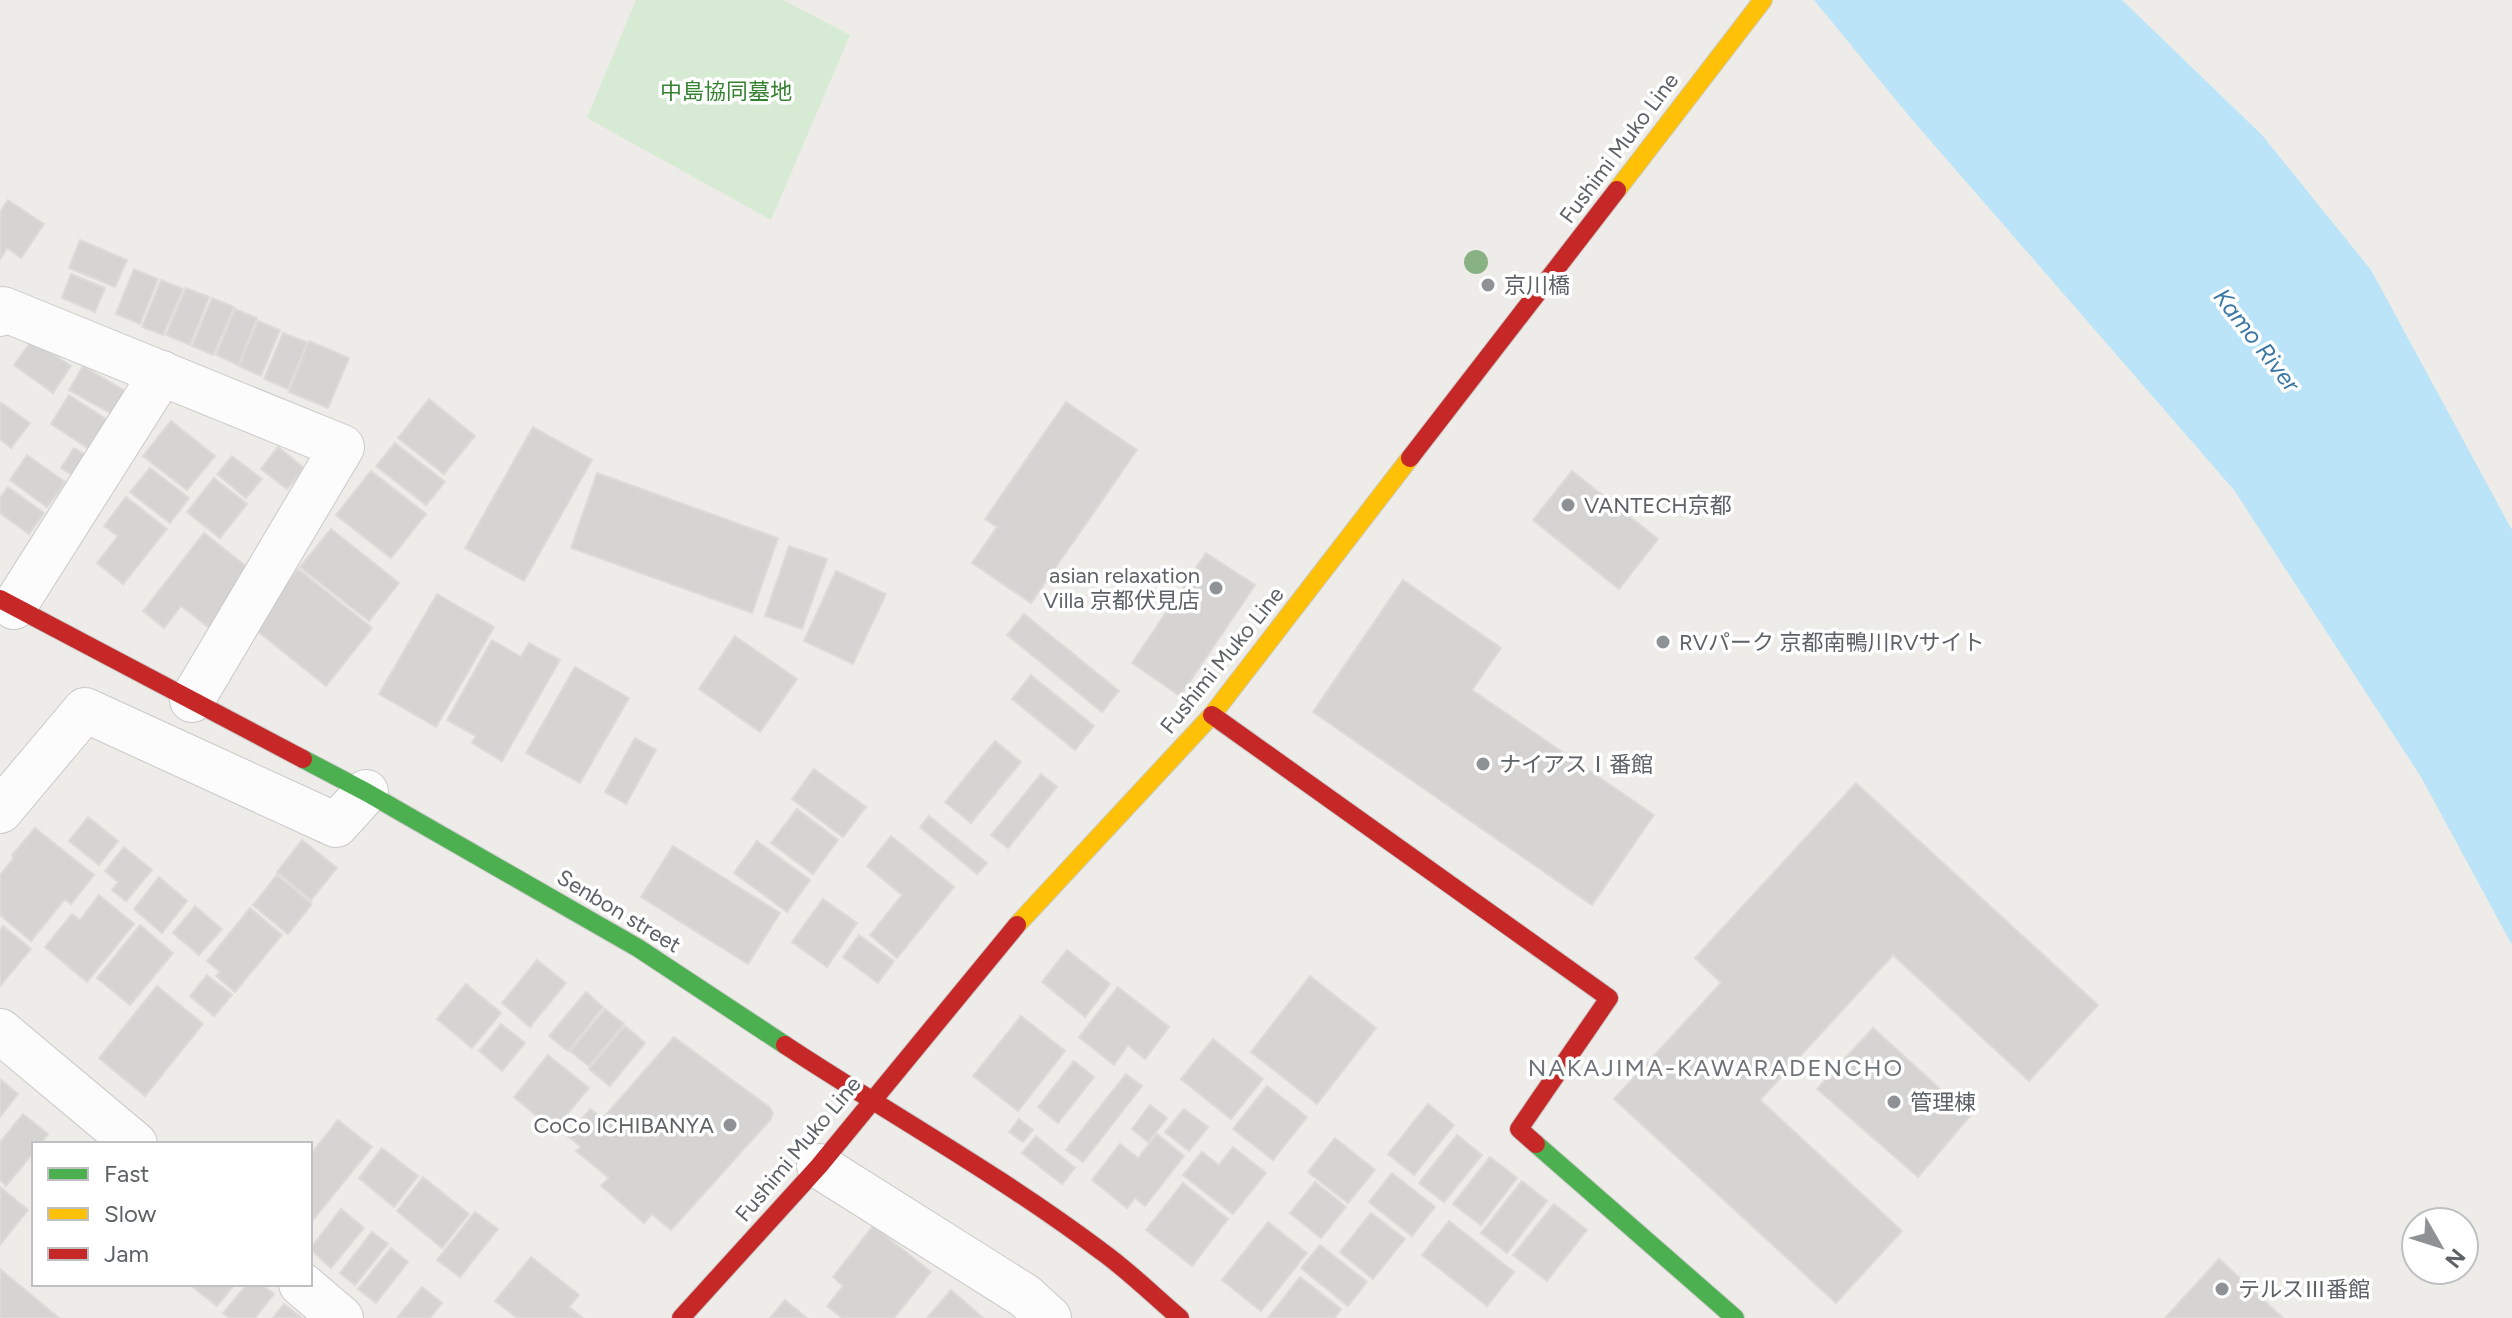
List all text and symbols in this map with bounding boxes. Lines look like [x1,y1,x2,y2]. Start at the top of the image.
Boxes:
street label: Fushimi Muko Line [1554,67,1684,229]
park label: 中島協同墓地 [660,78,792,105]
place label: 京川橋 [1504,272,1570,299]
marker: 京川橋 [1479,276,1497,294]
water label: Kamo River [2208,283,2307,398]
place label: VANTECH京都 [1584,492,1732,519]
marker: VANTECH京都 [1559,496,1577,514]
place label: asian relaxation Villa 京都伏見店 [1043,562,1200,614]
marker: asian relaxation Villa 京都伏見店 [1207,579,1225,597]
street label: Fushimi Muko Line [1154,581,1290,739]
place label: RVパーク 京都南鴨川RVサイト [1679,629,1984,656]
marker: RVパーク 京都南鴨川RVサイト [1654,633,1672,651]
place label: ナイアスⅠ番館 [1499,751,1653,778]
marker: ナイアスⅠ番館 [1474,755,1492,773]
street label: Senbon street [552,864,686,958]
district label: NAKAJIMA-KAWARADENCHO [1528,1053,1904,1082]
street label: Fushimi Muko Line [729,1071,867,1227]
place label: 管理棟 [1910,1089,1976,1116]
marker: 管理棟 [1885,1093,1903,1111]
place label: CoCo ICHIBANYA [533,1112,714,1139]
marker: CoCo ICHIBANYA [721,1116,739,1134]
legend [32,1142,312,1286]
text: Fast [104,1159,149,1188]
text: Slow [104,1199,157,1228]
north arrow [2400,1206,2480,1286]
text: Jam [104,1239,149,1268]
text: N [2439,1243,2471,1273]
place label: テルスⅢ番館 [2238,1276,2370,1303]
marker: テルスⅢ番館 [2213,1280,2231,1298]

